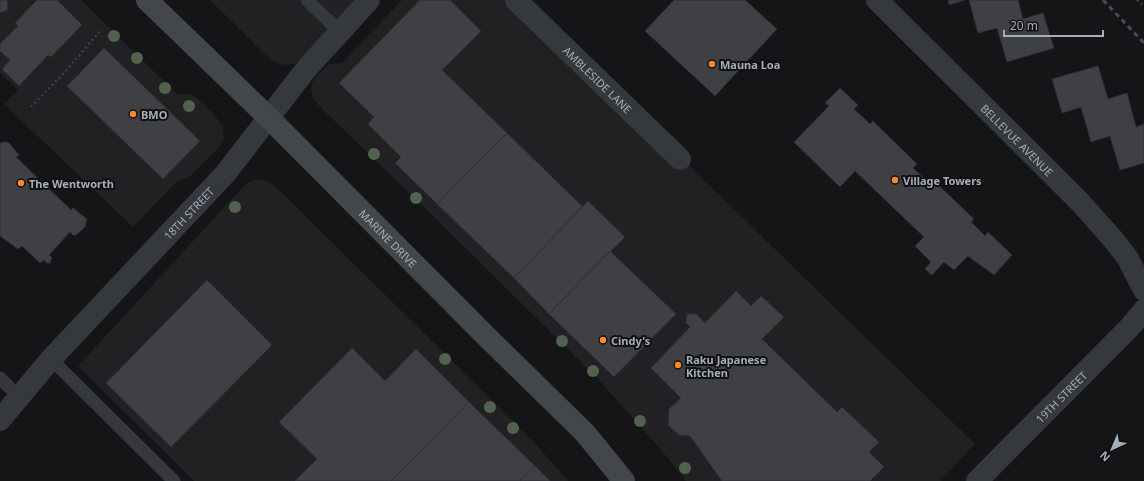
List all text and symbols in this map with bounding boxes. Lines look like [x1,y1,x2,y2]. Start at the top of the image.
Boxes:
scale bar [1004,12,1103,38]
text: 20 m [1010,17,1038,34]
street label: AMBLESIDE LANE [560,43,635,116]
place label: Mauna Loa [720,57,780,72]
marker: Mauna Loa [707,59,717,69]
street label: BELLEVUE AVENUE [978,100,1057,179]
place label: BMO [141,107,168,122]
marker: BMO [128,109,138,119]
place label: Village Towers [903,173,982,188]
marker: Village Towers [890,175,900,185]
place label: The Wentworth [29,176,114,191]
marker: The Wentworth [16,178,26,188]
street label: 18TH STREET [160,183,217,243]
street label: MARINE DRIVE [356,206,421,270]
place label: Cindy's [611,333,651,348]
marker: Cindy's [598,335,608,345]
place label: Raku Japanese Kitchen [686,352,767,380]
marker: Raku Japanese Kitchen [673,360,683,370]
street label: 19TH STREET [1032,367,1090,426]
north arrow [1092,429,1132,469]
text: N [1096,448,1113,465]

